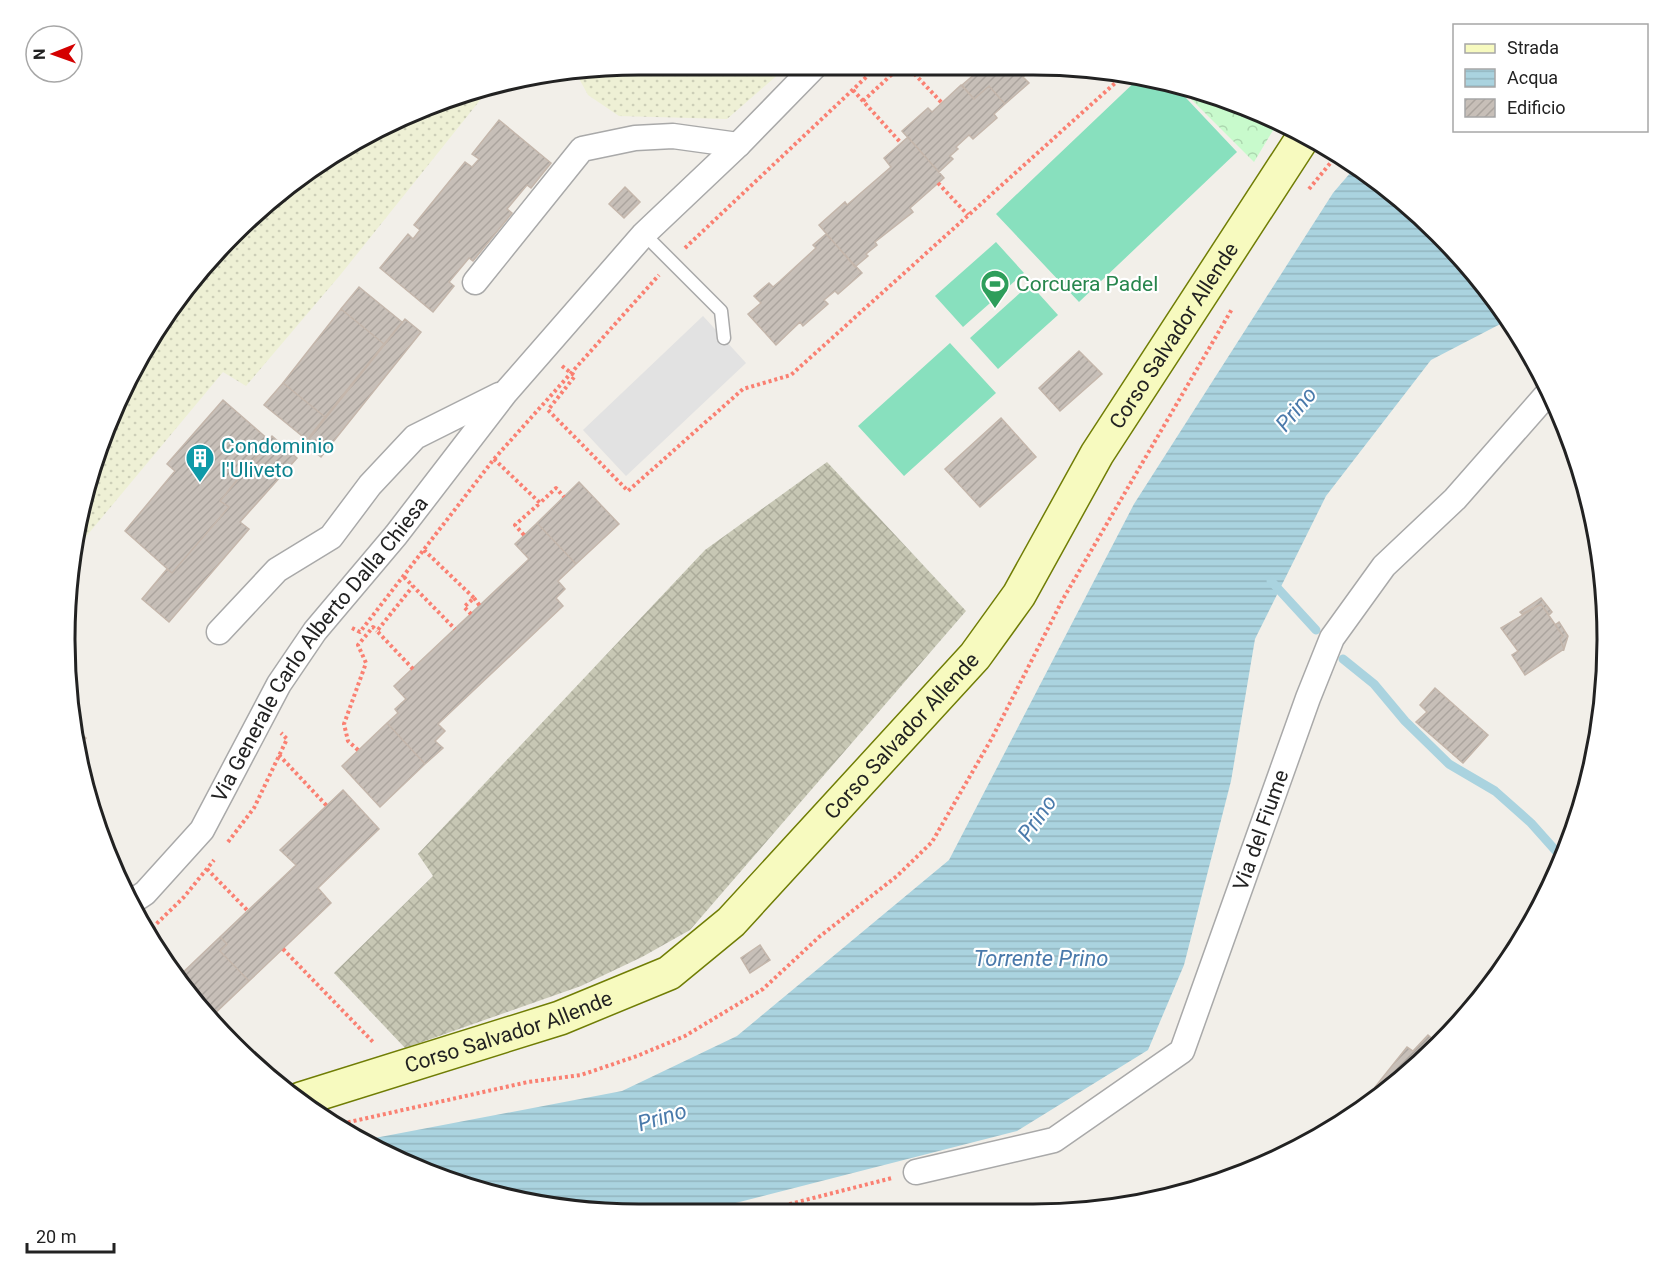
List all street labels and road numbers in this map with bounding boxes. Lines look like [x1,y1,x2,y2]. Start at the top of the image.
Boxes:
street label: Corso Salvador Allende [1105,238,1243,433]
street label: Via Generale Carlo Alberto Dalla Chiesa [207,492,433,806]
street label: Corso Salvador Allende [819,648,984,824]
street label: Via del Fiume [1228,767,1293,894]
street label: Corso Salvador Allende [402,986,616,1078]

